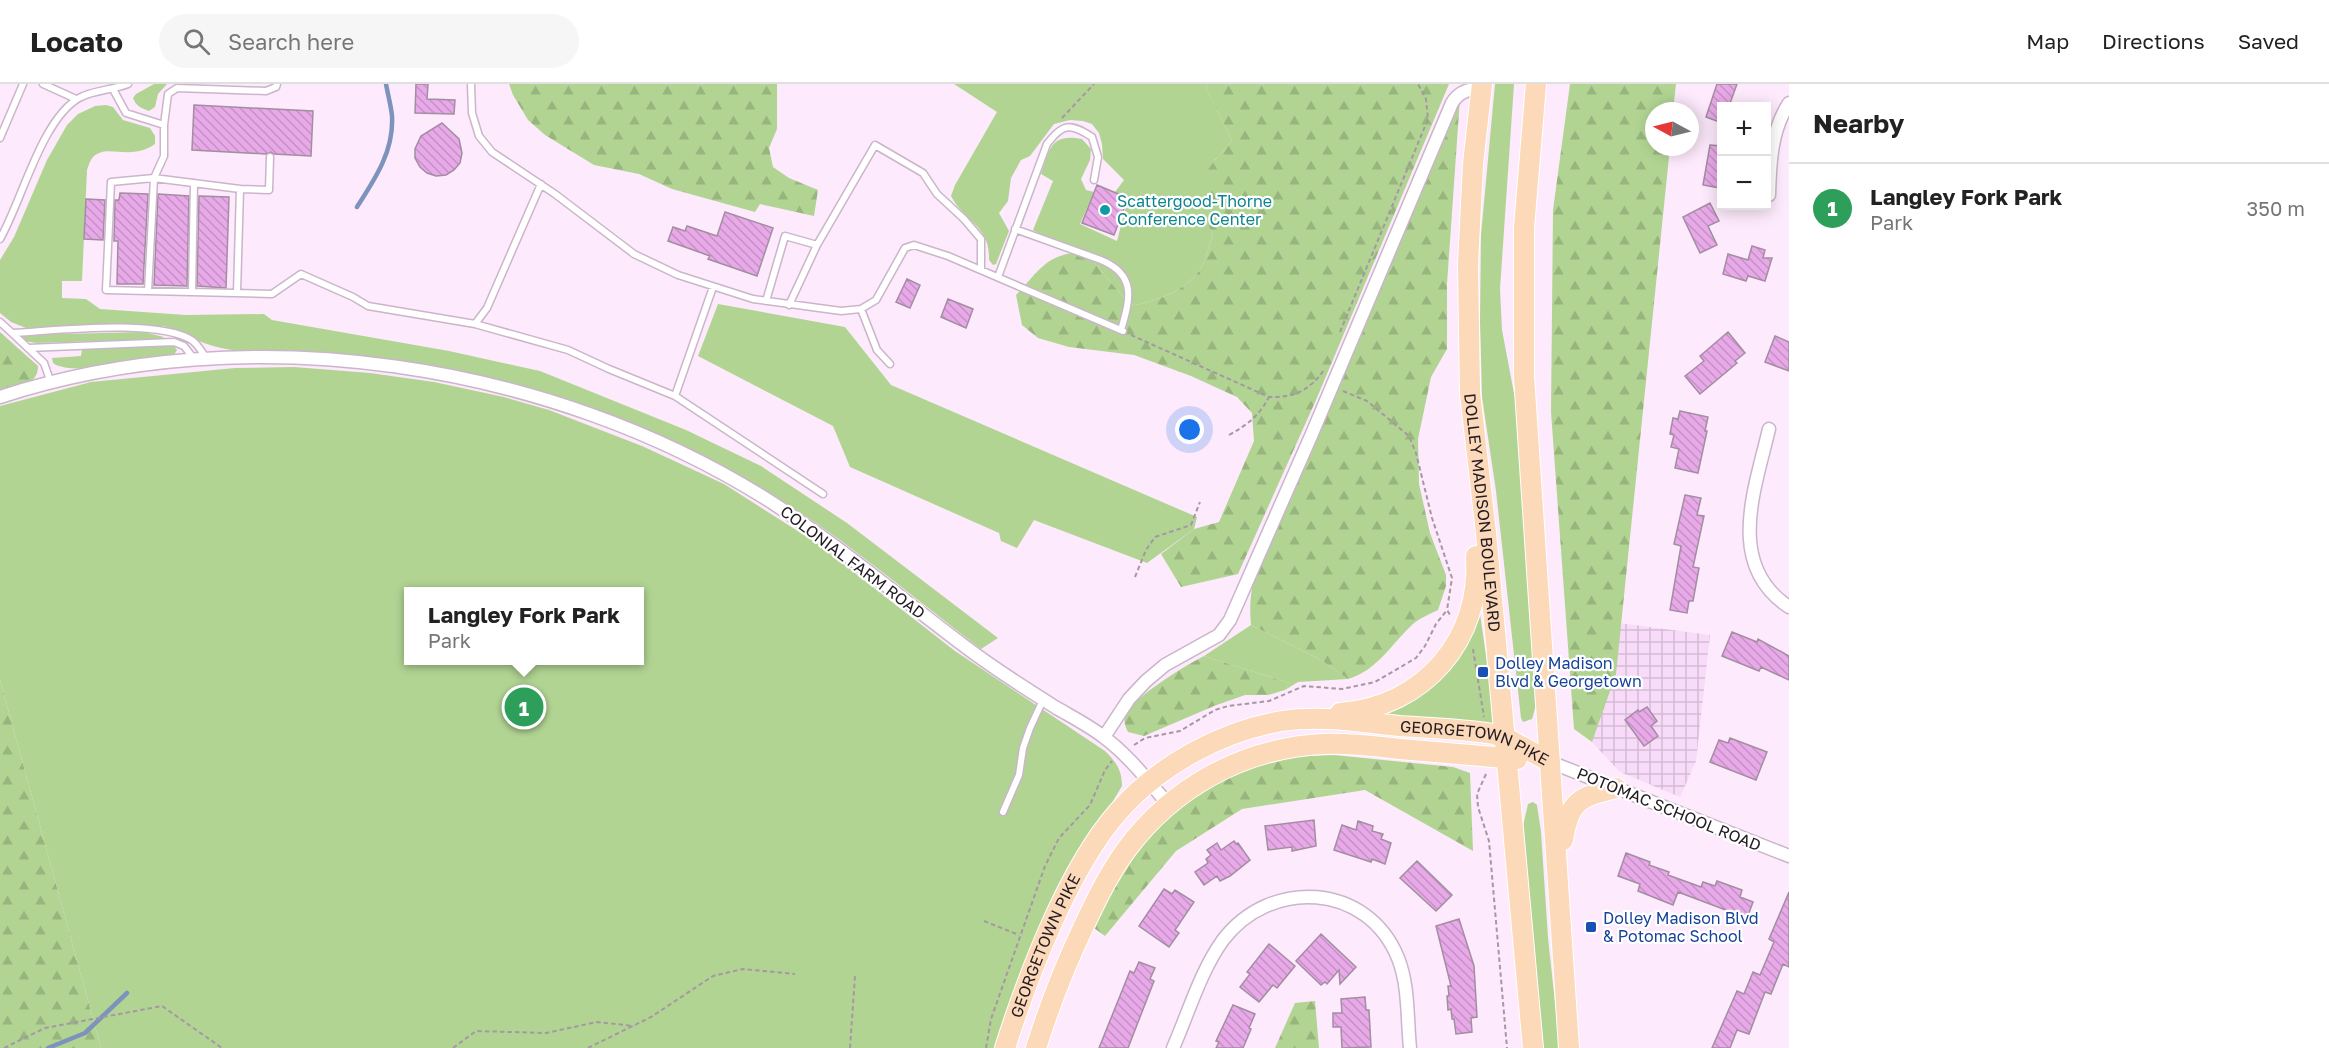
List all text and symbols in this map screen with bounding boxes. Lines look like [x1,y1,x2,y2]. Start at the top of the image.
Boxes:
search box [159,14,579,68]
text: Locato [30,25,123,58]
icon: search [180,25,213,58]
text: Search here [228,28,354,55]
text: Map [2026,28,2069,54]
text: Directions [2102,28,2205,54]
text: Saved [2238,28,2299,54]
north arrow [1645,102,1699,156]
map controls [1717,102,1771,210]
button: + [1717,102,1771,156]
text: Nearby [1813,108,1904,139]
button: − [1717,156,1771,210]
text: Langley Fork Park [1870,183,2062,210]
place label: Scattergood-Thorne Conference Center [1117,191,1272,229]
text: 1 [1827,196,1838,220]
text: 350 m [2247,196,2305,220]
marker: Scattergood-Thorne Conference Center [1098,203,1112,217]
text: Park [1870,210,1913,234]
street label: DOLLEY MADISON BOULEVARD [1460,392,1505,633]
your location [1175,415,1204,444]
street label: COLONIAL FARM ROAD [777,501,929,623]
popup [404,587,644,665]
text: Langley Fork Park [428,601,620,628]
text: Park [428,628,471,652]
place label: Dolley Madison Blvd & Georgetown [1495,653,1642,691]
marker: Dolley Madison Blvd & Georgetown [1476,665,1490,679]
pin: 1 [504,684,544,730]
street label: GEORGETOWN PIKE [1400,716,1552,769]
street label: POTOMAC SCHOOL ROAD [1574,763,1764,855]
street label: GEORGETOWN PIKE [1006,870,1084,1020]
place label: Dolley Madison Blvd & Potomac School [1603,908,1759,946]
marker: Dolley Madison Blvd & Potomac School [1584,920,1598,934]

